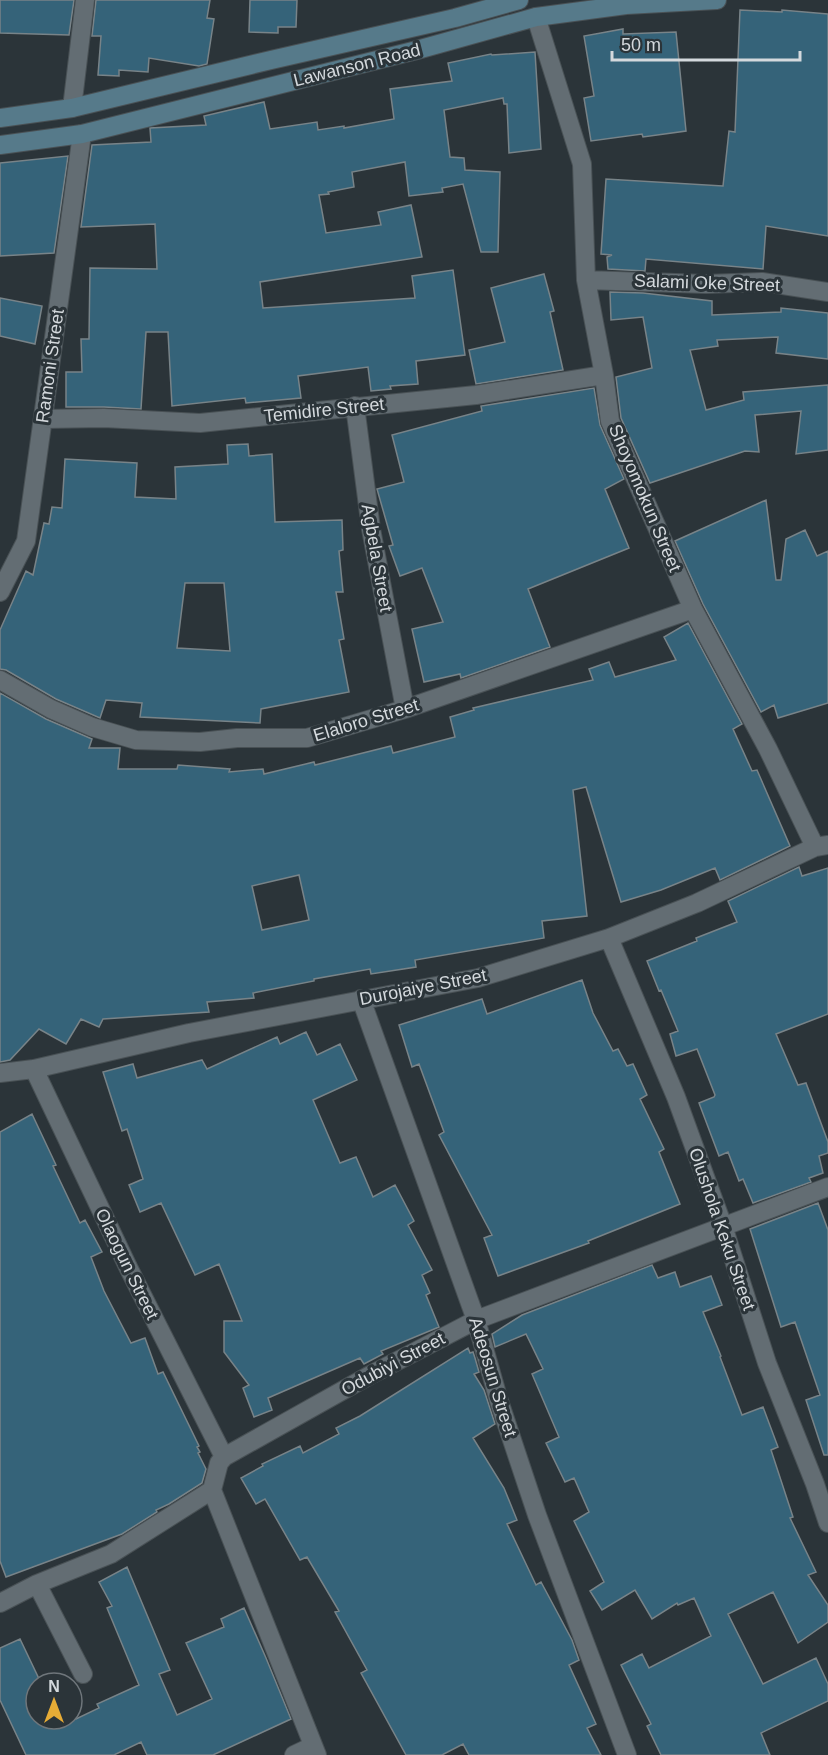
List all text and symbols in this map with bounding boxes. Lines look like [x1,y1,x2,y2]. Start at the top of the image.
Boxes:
scale bar [612,24,800,62]
text: 50 m [621,35,661,55]
street label: Lawanson Road [291,40,423,90]
street label: Salami Oke Street [634,270,780,296]
street label: Ramoni Street [32,308,68,424]
street label: Temidire Street [263,394,385,426]
street label: Shoyomokun Street [605,421,685,575]
street label: Agbela Street [358,503,396,613]
street label: Elaloro Street [311,694,421,746]
street label: Durojaiye Street [358,965,488,1009]
street label: Olushola Keku Street [685,1145,759,1313]
street label: Olaogun Street [91,1205,163,1323]
street label: Adeosun Street [465,1315,521,1439]
street label: Odubiyi Street [338,1328,448,1400]
north arrow [24,1671,84,1731]
text: N [48,1678,60,1695]

